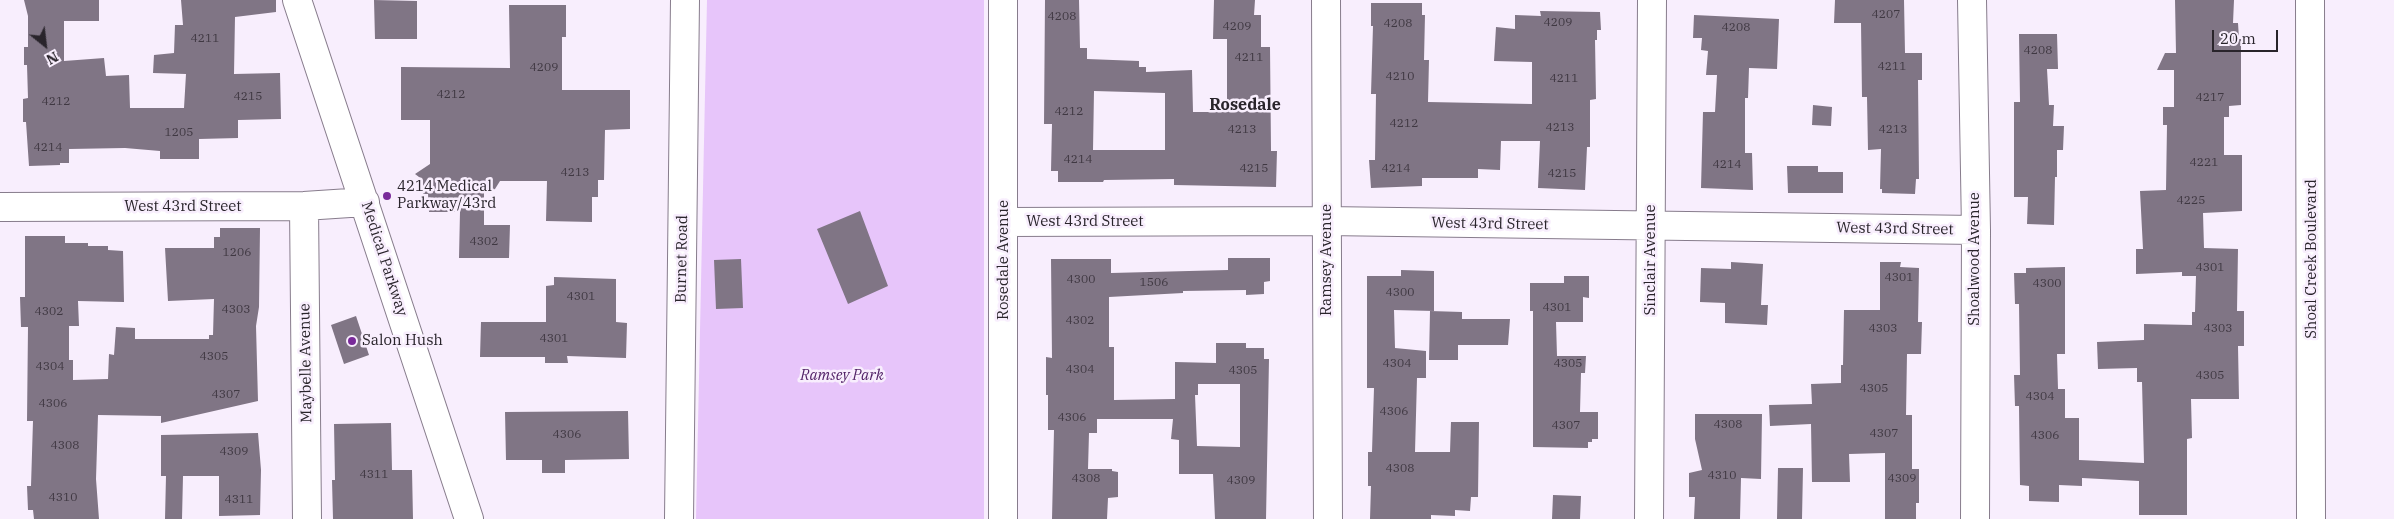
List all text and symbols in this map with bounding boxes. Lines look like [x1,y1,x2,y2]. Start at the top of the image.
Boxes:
house number: 4207 [1872,8,1900,22]
house number: 4208 [1048,10,1076,24]
house number: 4209 [1544,16,1572,30]
house number: 4208 [1384,17,1412,31]
north arrow [20,20,70,70]
house number: 4209 [1223,20,1251,34]
scale bar [2214,20,2280,52]
house number: 4208 [1722,21,1750,35]
text: 20 m [2220,29,2256,48]
house number: 4211 [191,32,219,46]
house number: 4208 [2024,44,2052,58]
text: N [43,48,61,69]
house number: 4211 [1235,51,1263,65]
house number: 4211 [1878,60,1906,74]
house number: 4209 [530,61,558,75]
house number: 4210 [1386,70,1414,84]
house number: 4211 [1550,72,1578,86]
house number: 4212 [437,88,465,102]
house number: 4215 [234,90,262,104]
house number: 4217 [2196,91,2224,105]
house number: 4212 [42,95,70,109]
district label: Rosedale [1209,95,1281,115]
house number: 4212 [1055,105,1083,119]
house number: 4212 [1390,117,1418,131]
house number: 4213 [1546,121,1574,135]
house number: 4213 [1228,123,1256,137]
house number: 4213 [1879,123,1907,137]
house number: 1205 [165,126,193,140]
house number: 4214 [34,141,62,155]
house number: 4214 [1064,153,1092,167]
house number: 4221 [2190,156,2218,170]
house number: 4214 [1713,158,1741,172]
house number: 4215 [1240,162,1268,176]
house number: 4214 [1382,162,1410,176]
house number: 4213 [561,166,589,180]
house number: 4215 [1548,167,1576,181]
place label: 4214 Medical Parkway/43rd [397,178,496,213]
street label: Shoal Creek Boulevard [2303,179,2321,339]
marker: 4214 Medical Parkway/43rd [381,190,393,202]
street label: Shoalwood Avenue [1966,192,1984,326]
house number: 4225 [2177,194,2205,208]
street label: West 43rd Street [124,198,242,216]
street label: Medical Parkway [357,199,411,319]
street label: Rosedale Avenue [995,200,1013,320]
street label: Ramsey Avenue [1318,204,1336,316]
street label: Sinclair Avenue [1642,204,1660,316]
street label: West 43rd Street [1026,213,1144,231]
street label: West 43rd Street [1431,214,1549,234]
street label: Burnet Road [672,215,692,303]
street label: West 43rd Street [1836,219,1954,239]
house number: 4302 [470,235,498,249]
house number: 1206 [223,246,251,260]
house number: 4301 [2196,261,2224,275]
house number: 4301 [1885,271,1913,285]
house number: 4300 [1067,273,1095,287]
house number: 1506 [1140,276,1168,290]
house number: 4300 [2033,277,2061,291]
house number: 4300 [1386,286,1414,300]
house number: 4301 [567,290,595,304]
house number: 4301 [1543,301,1571,315]
house number: 4303 [222,303,250,317]
street label: Maybelle Avenue [296,303,316,423]
house number: 4302 [35,305,63,319]
house number: 4302 [1066,314,1094,328]
house number: 4303 [1869,322,1897,336]
house number: 4303 [2204,322,2232,336]
place label: Salon Hush [362,332,443,350]
house number: 4301 [540,332,568,346]
marker: Salon Hush [346,335,358,347]
house number: 4305 [200,350,228,364]
house number: 4304 [1383,357,1411,371]
house number: 4305 [1554,357,1582,371]
house number: 4304 [36,360,64,374]
house number: 4304 [1066,363,1094,377]
house number: 4305 [1229,364,1257,378]
park label: Ramsey Park [800,367,884,385]
house number: 4305 [2196,369,2224,383]
house number: 4305 [1860,382,1888,396]
house number: 4307 [212,388,240,402]
house number: 4304 [2026,390,2054,404]
house number: 4306 [39,397,67,411]
house number: 4306 [1380,405,1408,419]
house number: 4306 [1058,411,1086,425]
house number: 4308 [1714,418,1742,432]
house number: 4307 [1552,419,1580,433]
house number: 4307 [1870,427,1898,441]
house number: 4306 [553,428,581,442]
house number: 4306 [2031,429,2059,443]
house number: 4308 [51,439,79,453]
house number: 4309 [220,445,248,459]
house number: 4308 [1386,462,1414,476]
house number: 4311 [360,468,388,482]
house number: 4310 [1708,469,1736,483]
house number: 4308 [1072,472,1100,486]
house number: 4309 [1888,472,1916,486]
house number: 4309 [1227,474,1255,488]
house number: 4310 [49,491,77,505]
house number: 4311 [225,493,253,507]

